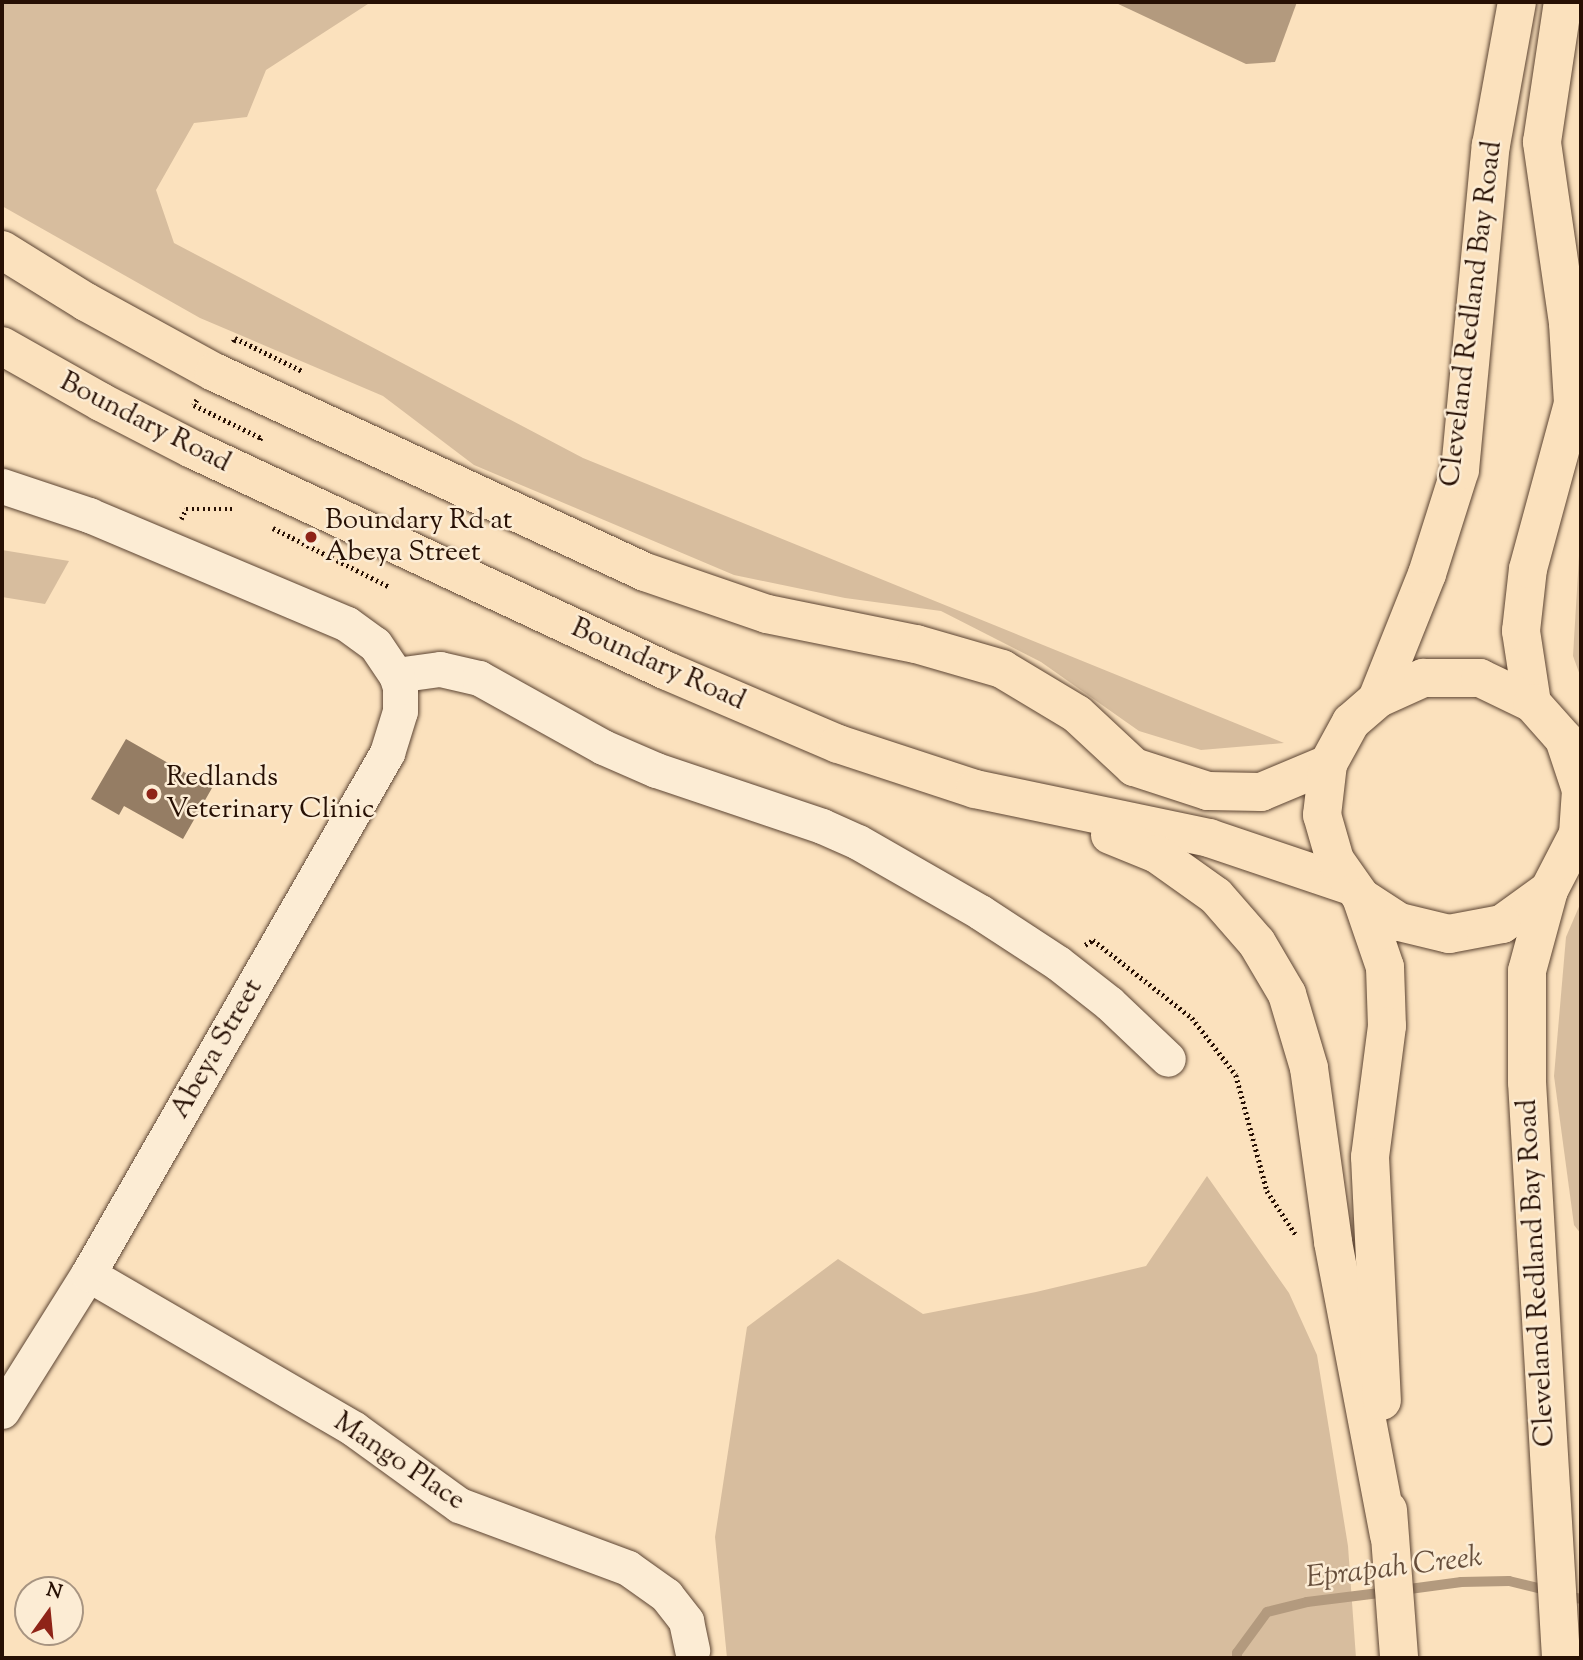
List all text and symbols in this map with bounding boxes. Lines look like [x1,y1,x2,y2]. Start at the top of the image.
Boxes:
street label: Cleveland Redland Bay Road [1434,139,1510,489]
street label: Boundary Road [54,366,236,480]
place label: Boundary Rd at Abeya Street [325,504,512,570]
marker: Boundary Rd at Abeya Street [303,529,319,545]
street label: Boundary Road [566,612,750,718]
place label: Redlands Veterinary Clinic [166,761,375,827]
marker: Redlands Veterinary Clinic [144,786,160,802]
street label: Abeya Street [164,973,270,1125]
street label: Cleveland Redland Bay Road [1511,1098,1563,1448]
street label: Mango Place [327,1406,471,1518]
water label: Eprapah Creek [1304,1540,1484,1598]
north arrow [14,1576,84,1646]
text: N [43,1577,65,1607]

